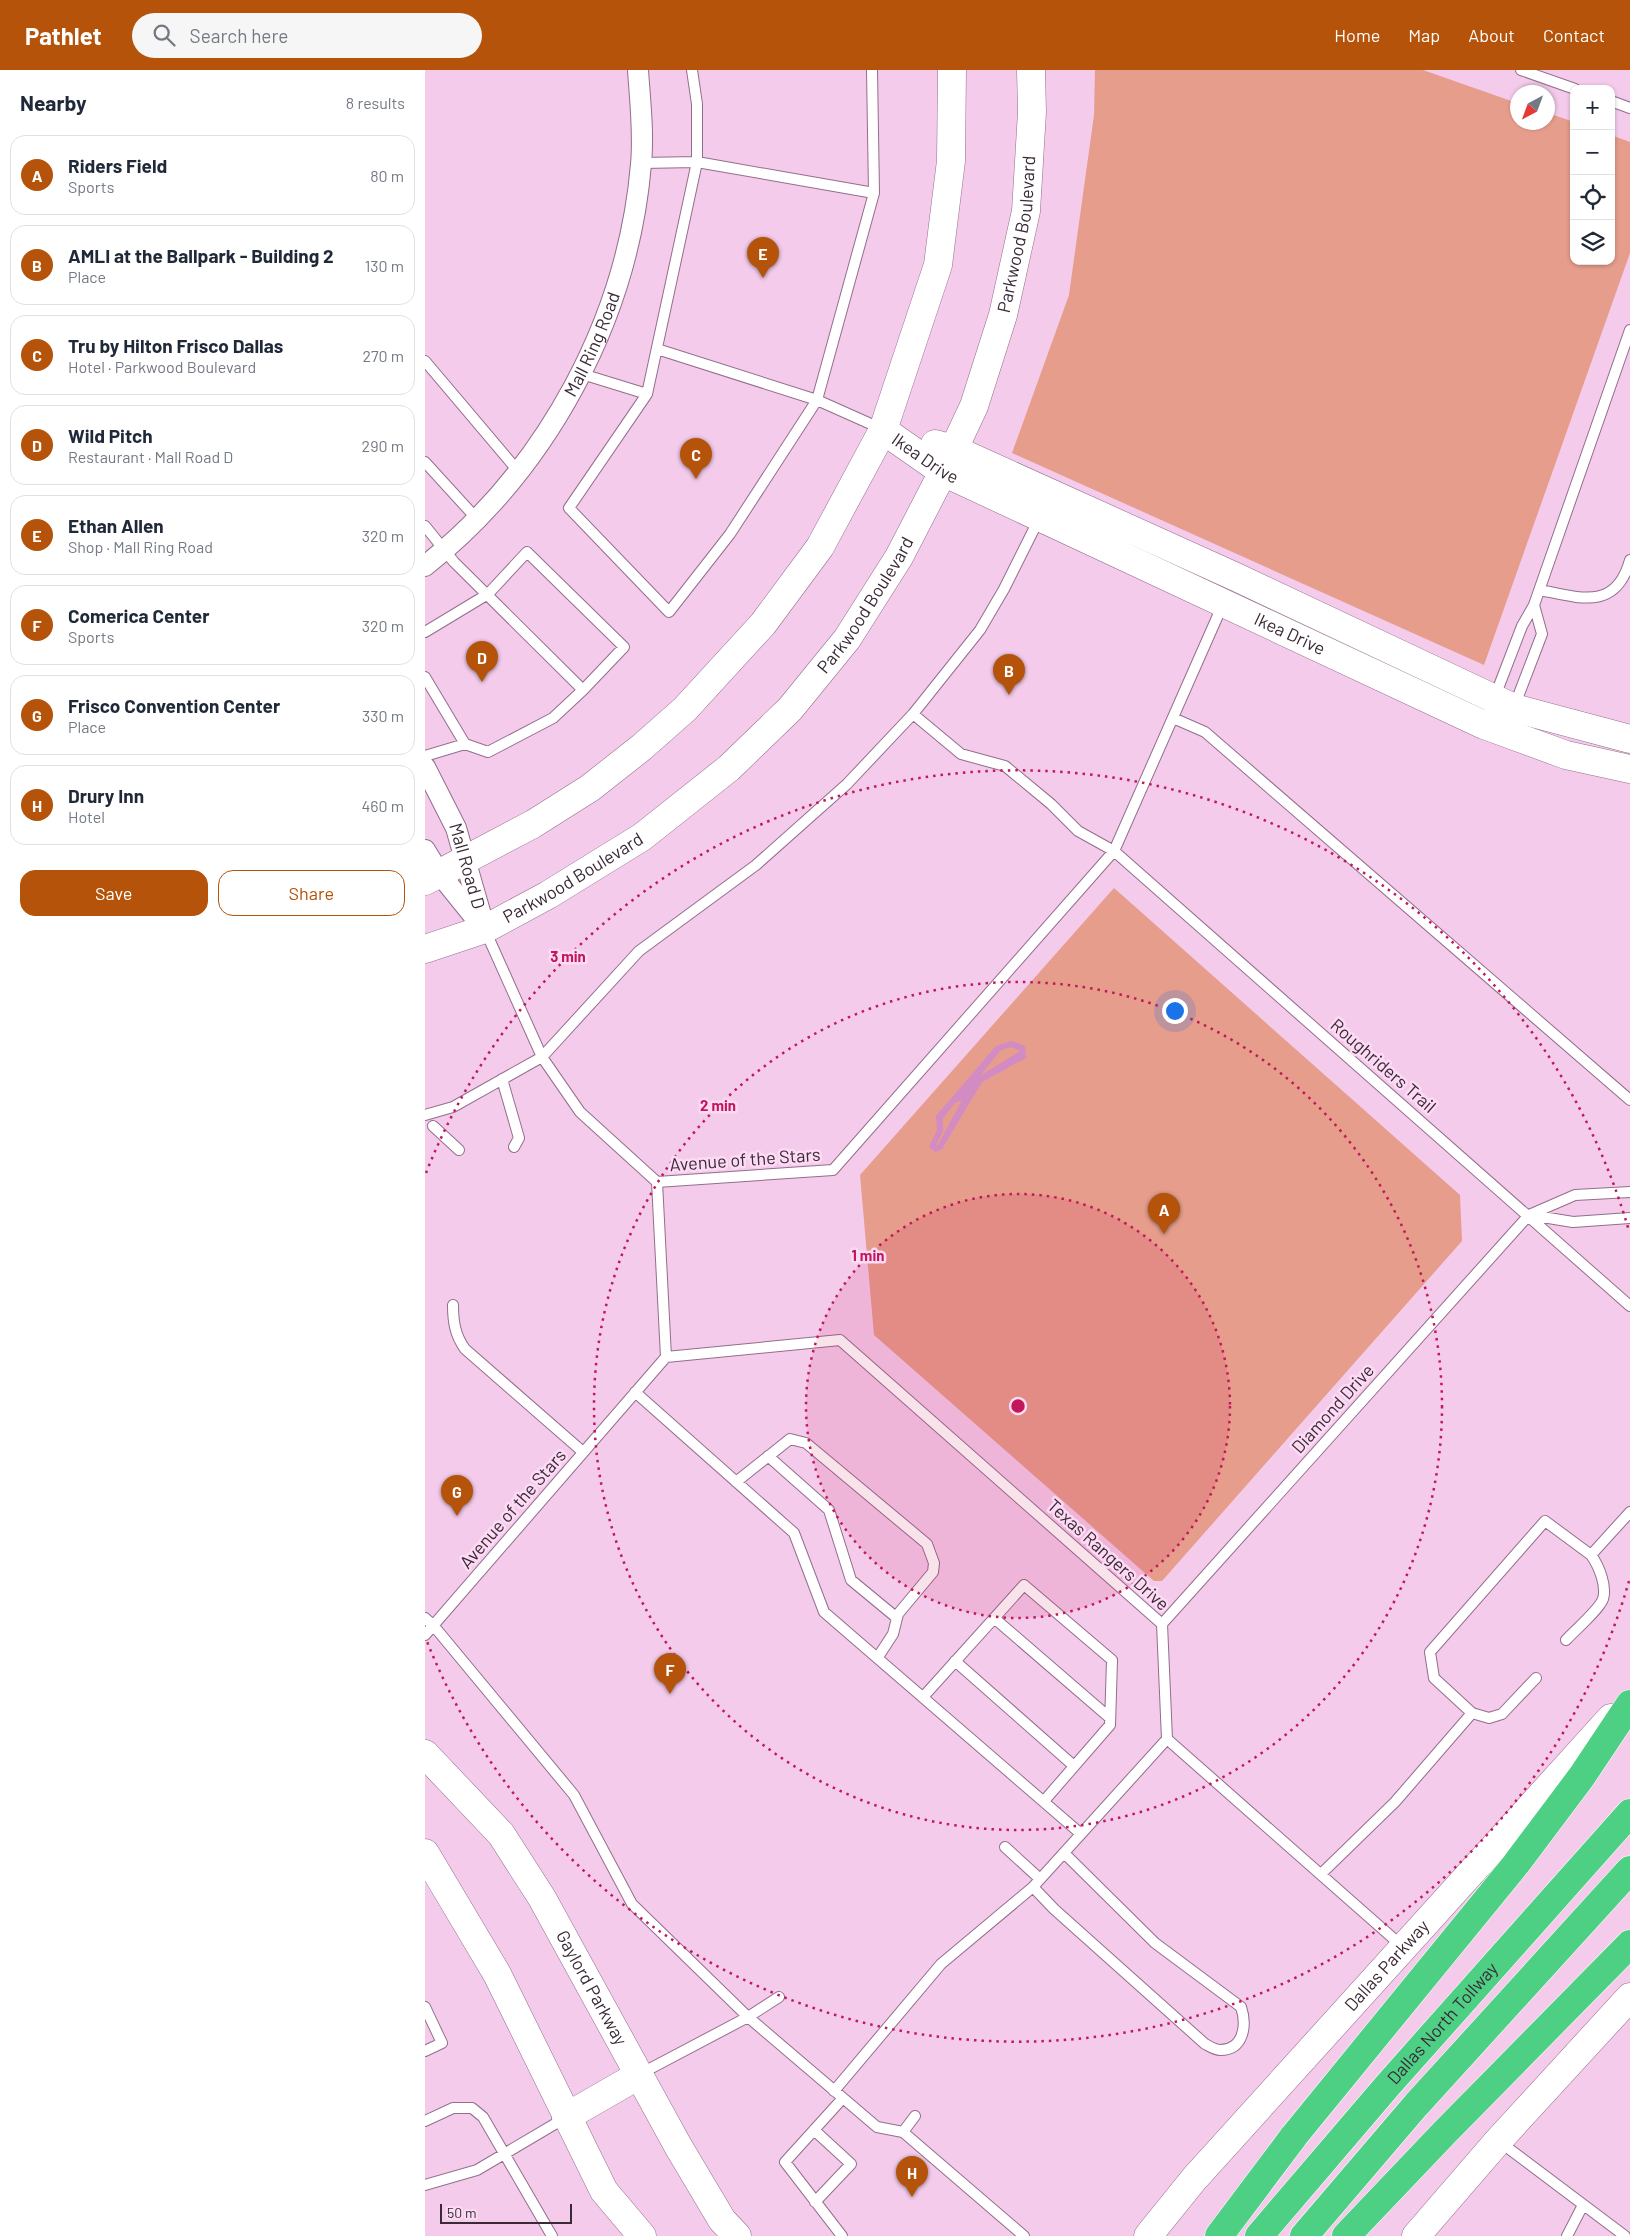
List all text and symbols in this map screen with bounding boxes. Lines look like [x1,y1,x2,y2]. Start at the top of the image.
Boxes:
search box [132,13,482,58]
text: Pathlet [25,21,102,50]
icon: search [150,21,178,49]
text: Search here [190,24,288,47]
text: Home [1334,24,1380,46]
text: Map [1408,24,1440,46]
text: About [1468,24,1515,46]
text: Contact [1543,24,1605,46]
north arrow [1510,85,1555,130]
map controls [1570,85,1615,265]
button: + [1570,85,1615,130]
text: Nearby [20,90,86,115]
text: 8 results [346,93,405,112]
button: − [1570,130,1615,175]
text: Riders Field [68,154,167,177]
street label: Parkwood Boulevard [992,155,1039,315]
text: A [32,166,42,185]
text: 80 m [370,166,404,185]
button: locate [1570,175,1615,220]
text: Sports [68,177,114,196]
button: layers [1570,220,1615,265]
pin: E [747,237,779,278]
text: AMLI at the Ballpark - Building 2 [68,244,334,267]
text: B [32,256,42,275]
text: 130 m [365,256,404,275]
text: Place [68,267,106,286]
street label: Mall Ring Road [559,289,624,400]
text: Tru by Hilton Frisco Dallas [68,334,283,357]
text: C [32,346,42,365]
text: 270 m [362,346,404,365]
text: Hotel · Parkwood Boulevard [68,357,256,376]
text: Wild Pitch [68,424,153,447]
street label: Ikea Drive [888,428,962,488]
text: D [32,436,42,455]
text: 290 m [362,436,404,455]
pin: C [680,438,712,479]
text: Restaurant · Mall Road D [68,447,233,466]
text: Ethan Allen [68,514,164,537]
text: E [32,526,42,545]
text: 320 m [362,526,404,545]
street label: Parkwood Boulevard [812,533,918,677]
text: Shop · Mall Ring Road [68,537,213,556]
text: Comerica Center [68,604,210,627]
street label: Ikea Drive [1251,607,1329,659]
text: F [33,616,41,635]
text: 320 m [362,616,404,635]
text: Sports [68,627,114,646]
pin: D [466,641,498,682]
pin: B [993,654,1025,695]
text: Frisco Convention Center [68,694,280,717]
text: G [32,706,42,725]
text: 330 m [362,706,404,725]
text: Place [68,717,106,736]
text: Drury Inn [68,784,144,807]
text: H [32,796,42,815]
text: 460 m [361,796,404,815]
text: Hotel [68,807,105,826]
street label: Mall Road D [445,820,491,911]
street label: Parkwood Boulevard [499,827,647,927]
button: Save [20,870,208,916]
button: Share [218,870,405,916]
text: 3 min [550,947,586,965]
your location [1162,998,1188,1024]
street label: Roughriders Trail [1326,1013,1441,1117]
text: 2 min [700,1096,736,1114]
street label: Avenue of the Stars [669,1143,821,1175]
pin: A [1148,1193,1180,1234]
text: 1 min [852,1246,884,1264]
street label: Diamond Drive [1286,1359,1378,1458]
centre of rings [1009,1397,1027,1415]
street label: Avenue of the Stars [454,1444,570,1573]
pin: G [441,1475,473,1516]
street label: Texas Rangers Drive [1043,1494,1174,1615]
pin: F [654,1653,686,1694]
street label: Dallas Parkway [1339,1915,1433,2015]
street label: Gaylord Parkway [552,1926,633,2049]
street label: Dallas North Tollway [1382,1957,1502,2088]
pin: H [896,2156,928,2197]
scale bar [440,2201,573,2224]
text: 50 m [447,2204,476,2221]

